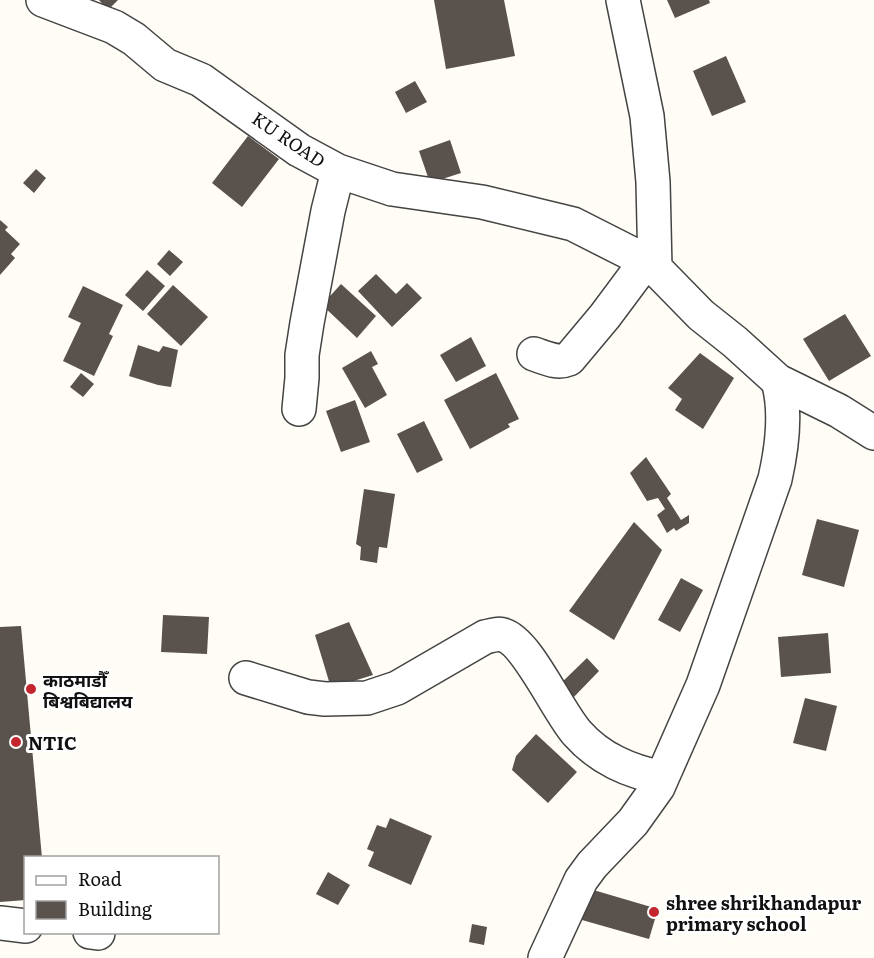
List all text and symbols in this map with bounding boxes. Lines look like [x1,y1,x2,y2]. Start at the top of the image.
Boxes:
street label: KU ROAD [247,104,331,174]
place label: काठमाडौँ बिश्वबिद्यालय [43,666,133,714]
marker: काठमाडौँ बिश्वबिद्यालय [24,682,38,696]
place label: NTIC [28,729,77,756]
marker: NTIC [9,735,23,749]
legend [24,856,219,934]
text: Road [78,865,122,892]
place label: shree shrikhandapur primary school [666,889,861,937]
text: Building [78,895,153,922]
marker: shree shrikhandapur primary school [647,905,661,919]

